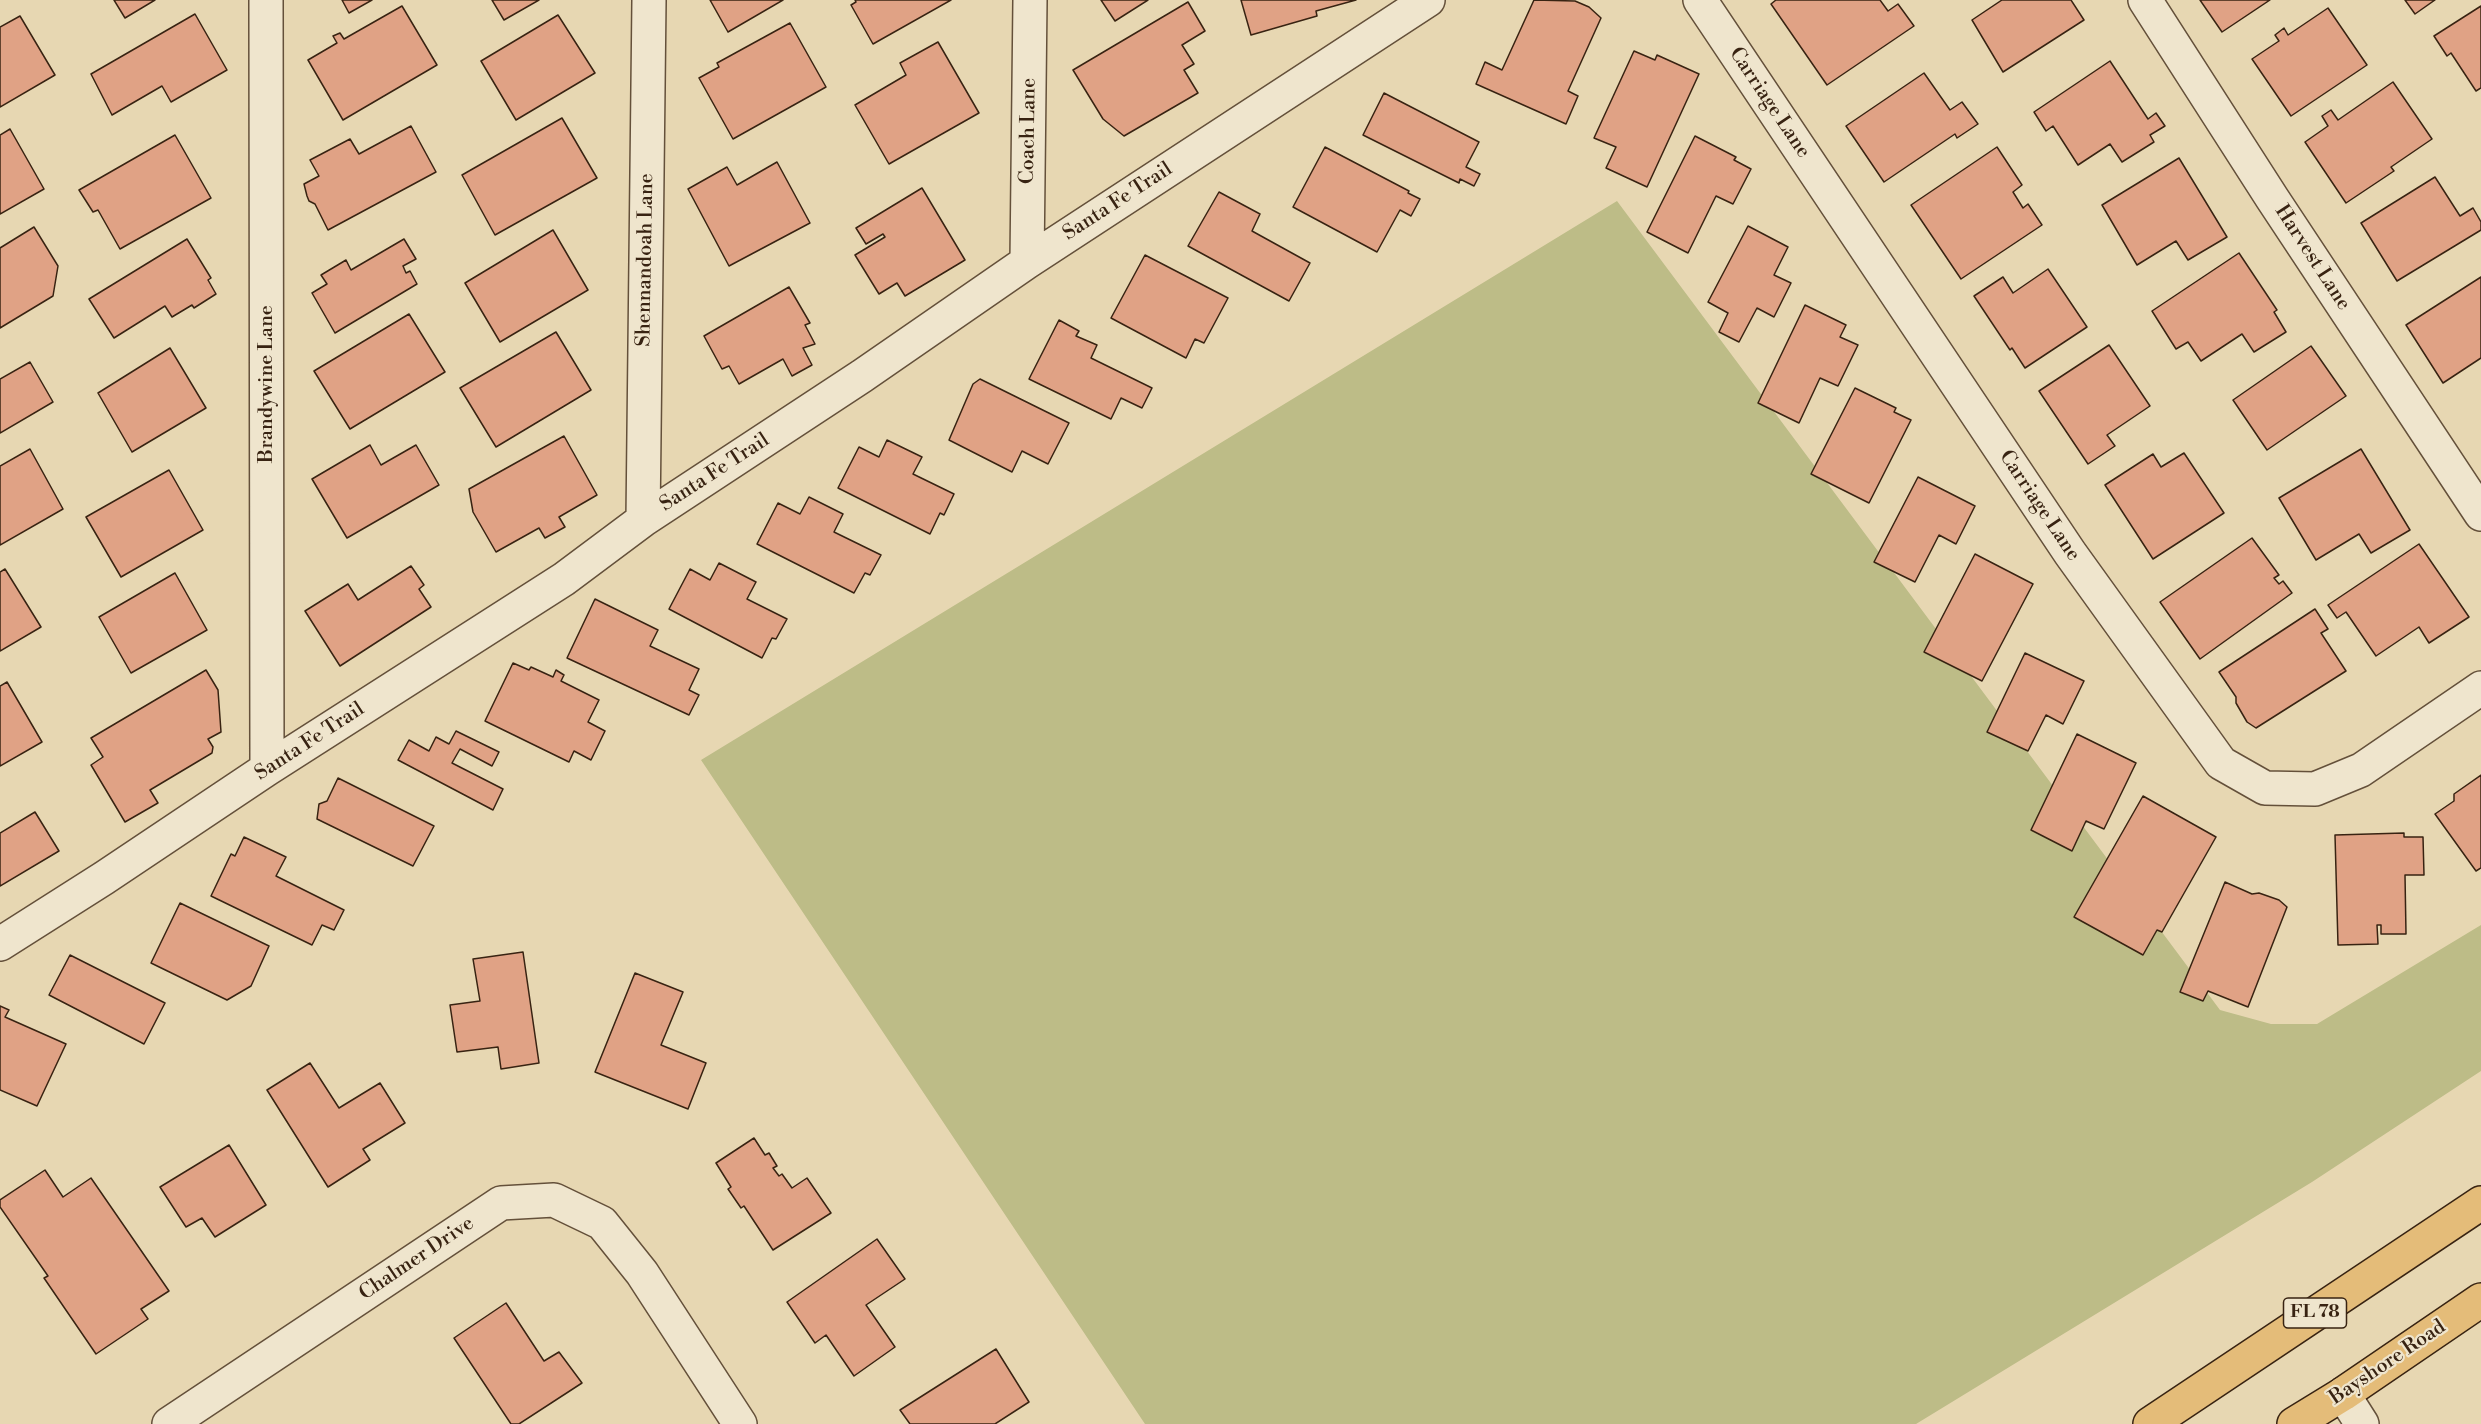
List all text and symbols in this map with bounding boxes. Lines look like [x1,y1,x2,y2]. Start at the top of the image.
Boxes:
street label: Carriage Lane [1723,43,1815,163]
street label: Coach Lane [1016,78,1042,184]
street label: Santa Fe Trail [1059,158,1177,246]
street label: Shennandoah Lane [632,173,660,347]
street label: Harvest Lane [2269,201,2355,315]
street label: Brandywine Lane [255,305,279,463]
street label: Santa Fe Trail [656,429,774,517]
street label: Carriage Lane [1993,446,2085,566]
street label: Santa Fe Trail [251,698,369,786]
street label: Chalmer Drive [355,1212,479,1306]
road number: FL 78 [2284,1298,2346,1328]
street label: Bayshore Road [2325,1315,2451,1411]

